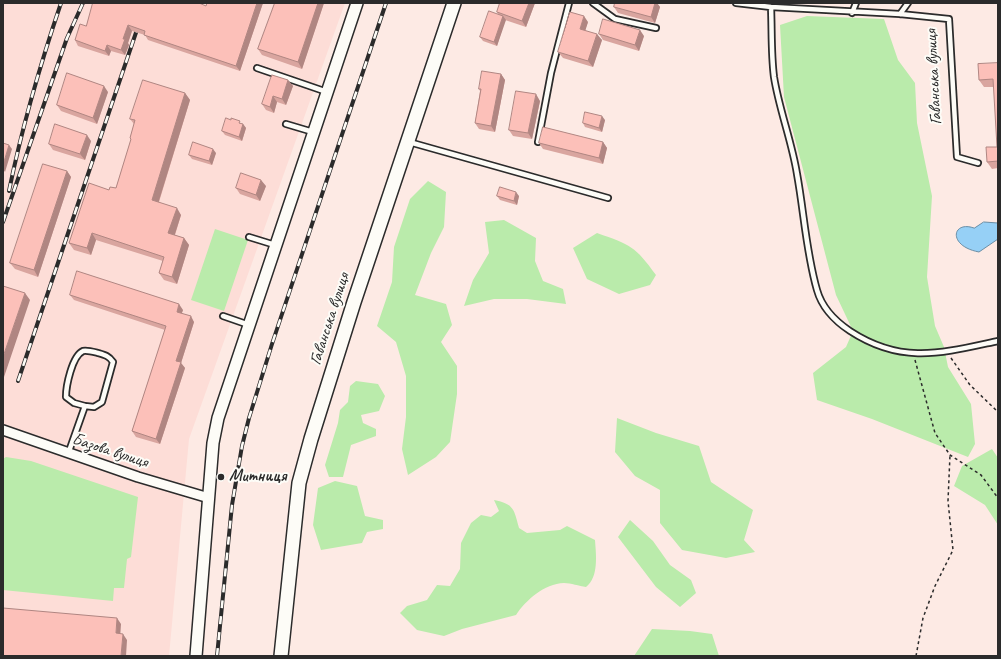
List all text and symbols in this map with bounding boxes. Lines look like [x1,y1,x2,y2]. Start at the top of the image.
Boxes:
street label: Гаванська вулиця [921,29,947,125]
street label: Гаванська вулиця [306,270,354,368]
street label: Базова вулиця [69,429,151,473]
place label: Митниця [229,467,287,487]
marker: Митниця [216,472,226,482]

